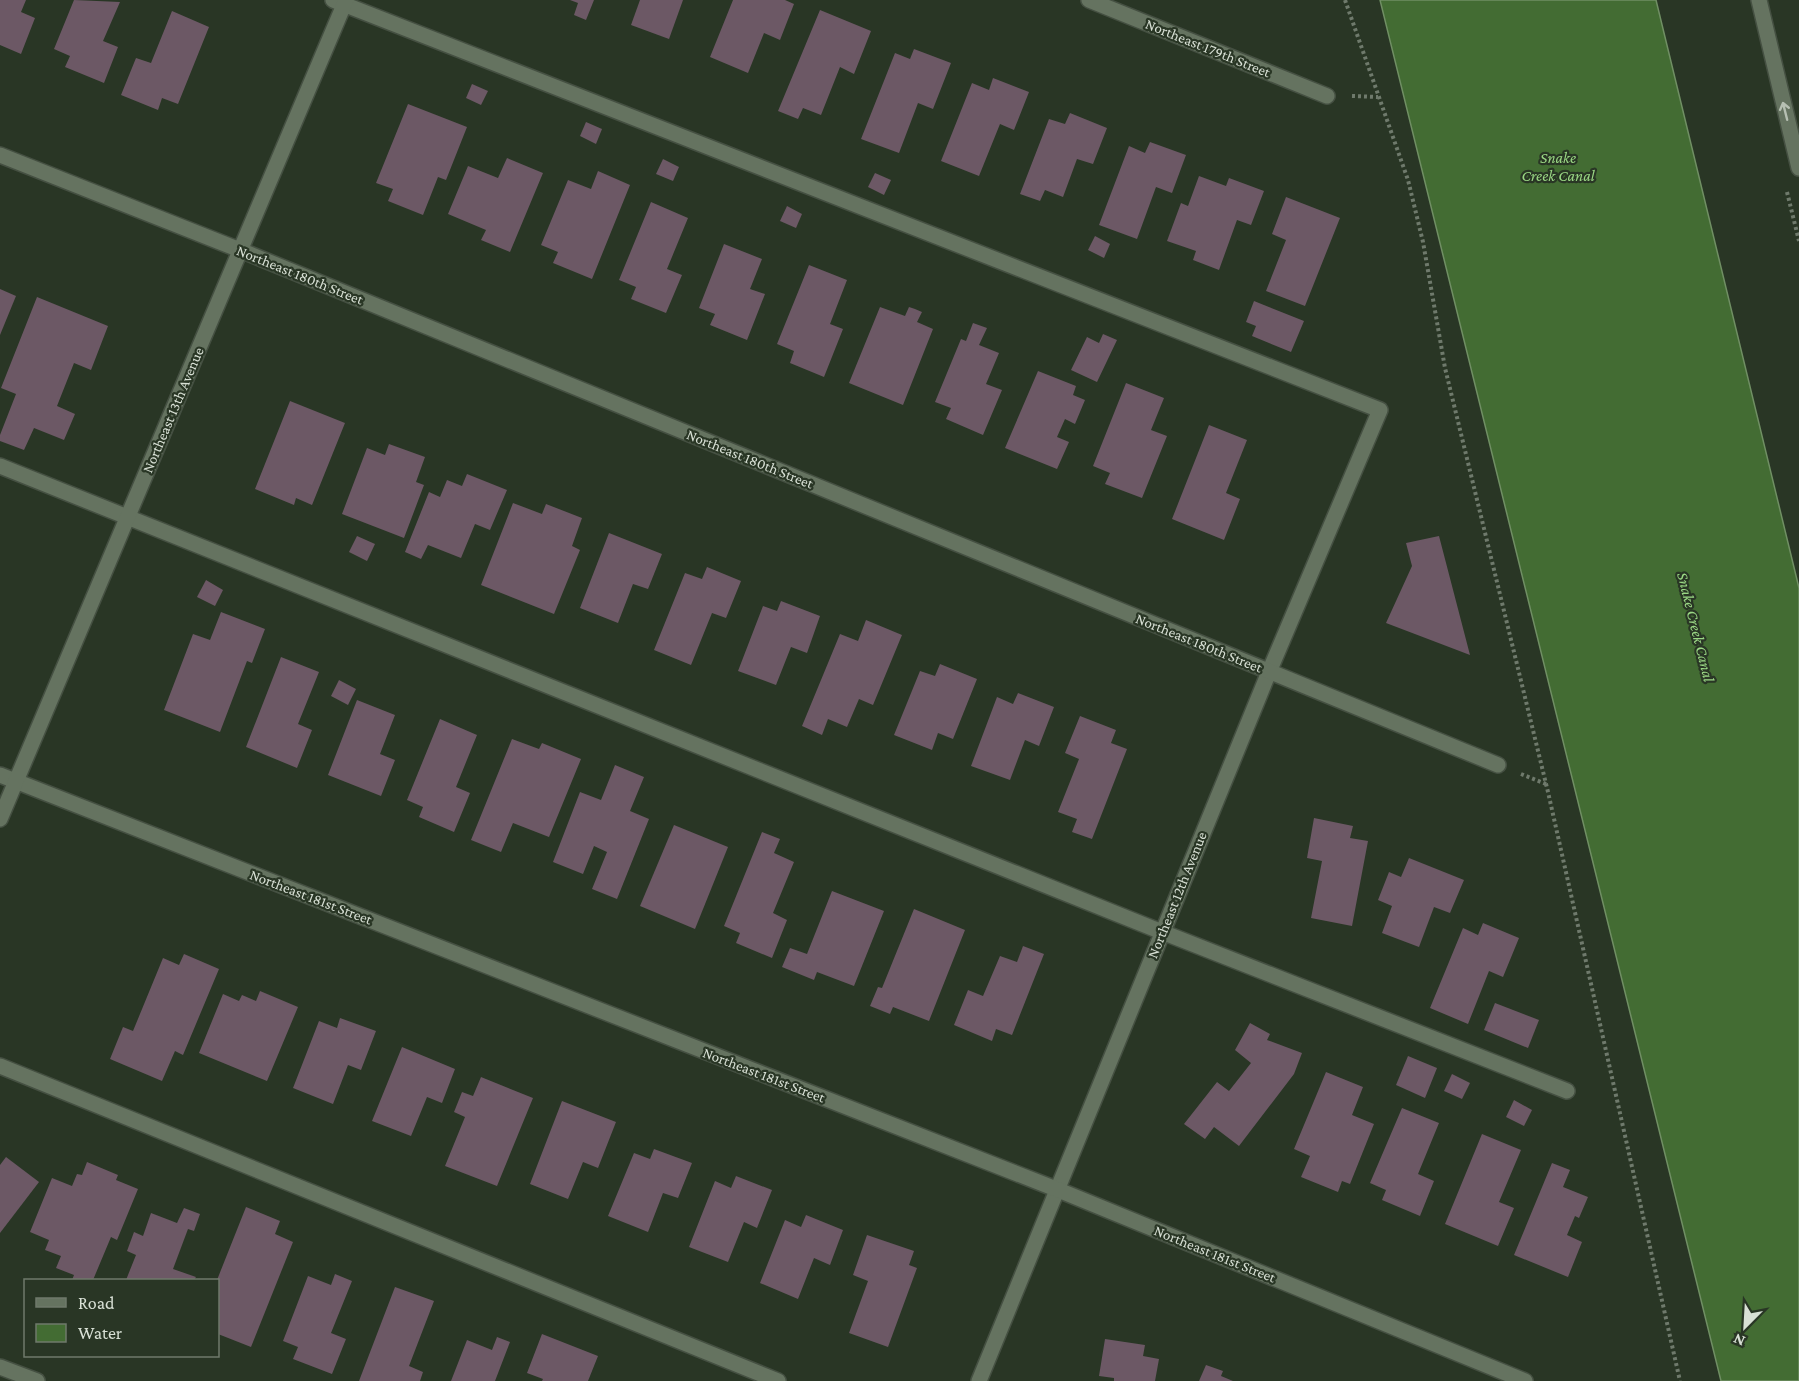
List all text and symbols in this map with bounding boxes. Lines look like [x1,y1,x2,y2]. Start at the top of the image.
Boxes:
street label: Northeast 179th Street [1143,16,1274,81]
one-way arrow [1779,102,1791,121]
water label: Snake Creek Canal [1521,149,1596,184]
street label: Northeast 180th Street [234,242,367,308]
street label: Northeast 13th Avenue [139,344,207,475]
street label: Northeast 180th Street [684,426,817,492]
water label: Snake Creek Canal [1674,570,1718,685]
street label: Northeast 180th Street [1133,610,1266,676]
street label: Northeast 12th Avenue [1144,829,1210,961]
street label: Northeast 181st Street [248,866,375,928]
street label: Northeast 181st Street [701,1044,828,1106]
street label: Northeast 181st Street [1152,1222,1279,1286]
legend [24,1279,219,1357]
text: Road [78,1293,115,1313]
north arrow [1715,1297,1775,1357]
text: Water [78,1323,123,1343]
text: N [1731,1330,1748,1350]

